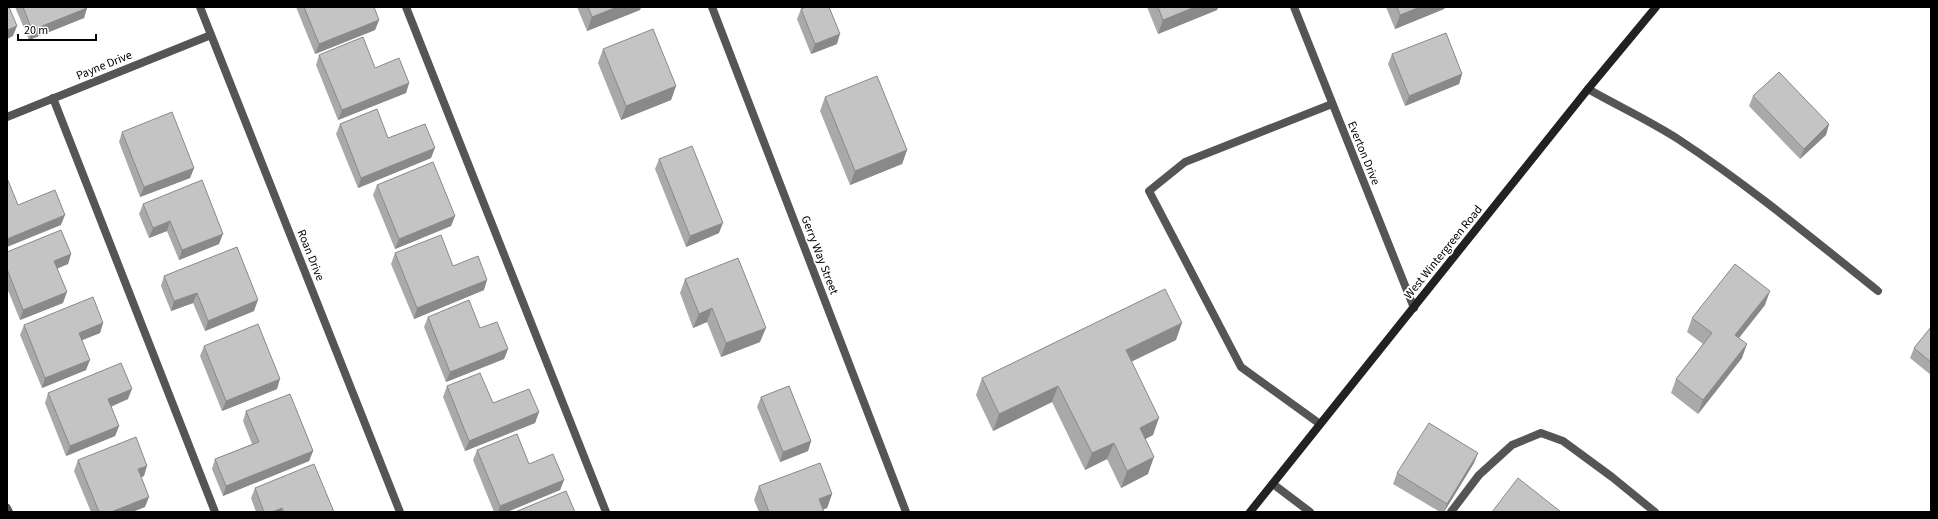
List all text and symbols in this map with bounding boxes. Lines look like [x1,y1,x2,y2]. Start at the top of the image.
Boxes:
scale bar [18,16,96,42]
text: 20 m [24,22,48,39]
street label: Payne Drive [74,47,135,84]
street label: Everton Drive [1343,119,1384,188]
street label: West Wintergreen Road [1400,202,1487,303]
street label: Gerry Way Street [797,213,842,297]
street label: Roan Drive [293,227,329,283]

